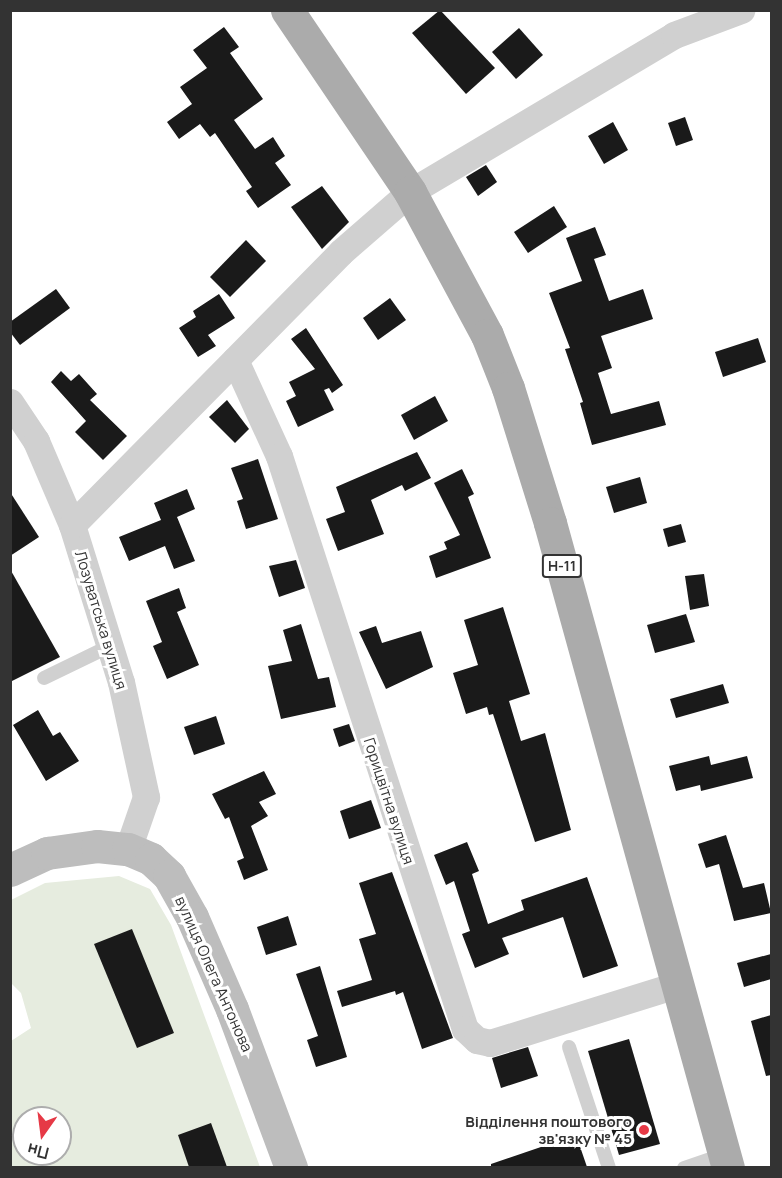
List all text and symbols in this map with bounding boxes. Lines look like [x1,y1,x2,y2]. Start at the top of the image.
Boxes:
street label: Лозуватська вулиця [71,549,131,691]
road number: Н-11 [541,555,583,577]
street label: Горицвітна вулиця [360,735,418,867]
street label: вулиця Олега Антонова [172,893,256,1055]
north arrow [12,1106,72,1166]
place label: Відділення поштового зв'язку № 45 [465,1112,632,1147]
marker: Відділення поштового зв'язку № 45 [637,1123,651,1137]
text: Пн [25,1138,51,1165]

